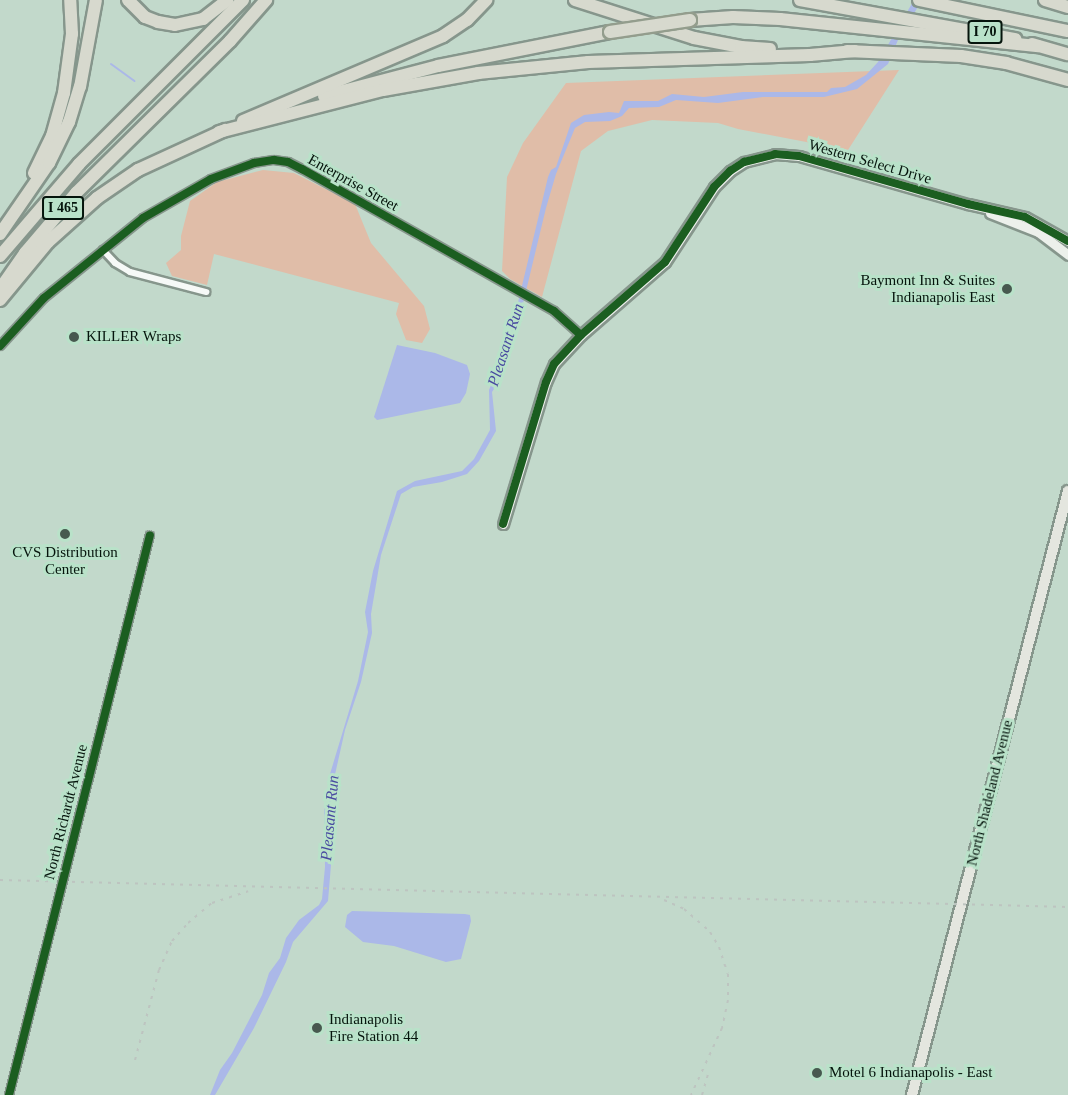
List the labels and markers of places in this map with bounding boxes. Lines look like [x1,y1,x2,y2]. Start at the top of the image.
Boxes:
place label: Baymont Inn & Suites Indianapolis East [860,271,995,306]
marker: Baymont Inn & Suites Indianapolis East [1000,282,1014,296]
place label: KILLER Wraps [86,328,182,346]
marker: KILLER Wraps [67,330,81,344]
marker: CVS Distribution Center [58,527,72,541]
place label: CVS Distribution Center [12,543,118,578]
place label: Indianapolis Fire Station 44 [329,1010,418,1045]
marker: Indianapolis Fire Station 44 [310,1021,324,1035]
place label: Motel 6 Indianapolis - East [829,1064,992,1082]
marker: Motel 6 Indianapolis - East [810,1066,824,1080]

